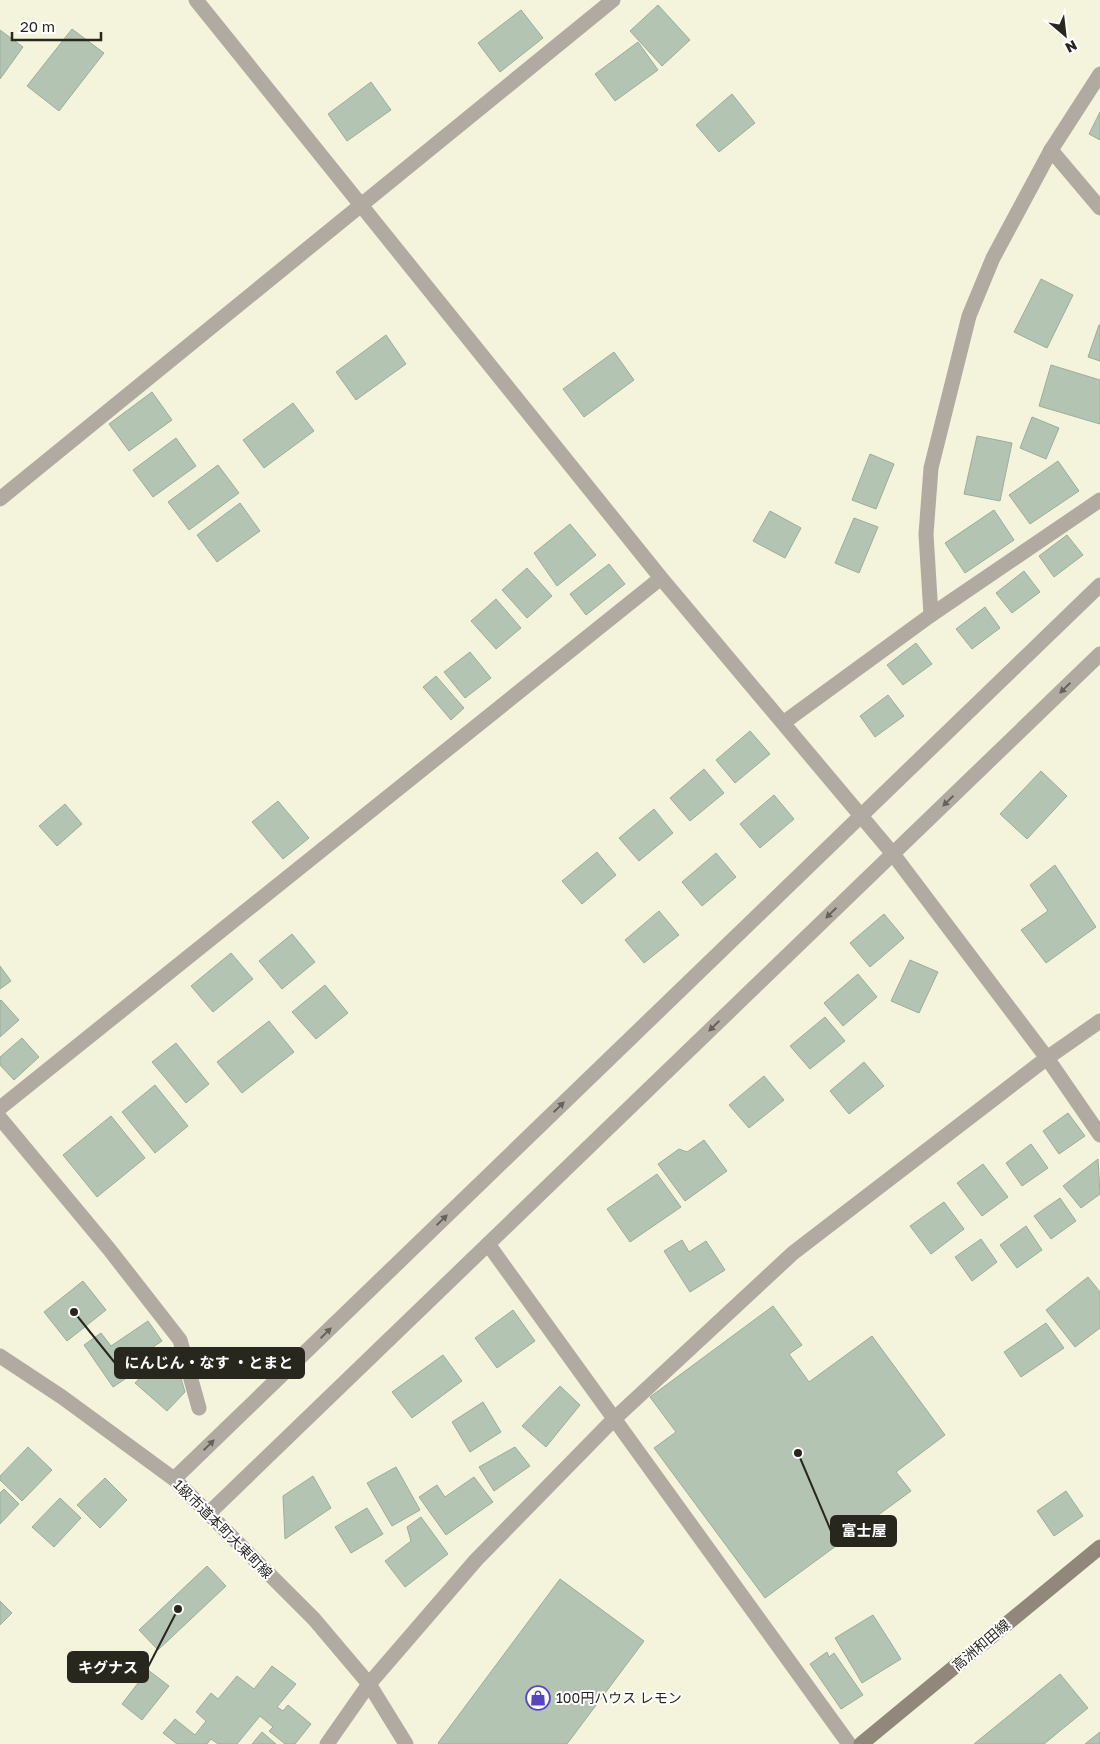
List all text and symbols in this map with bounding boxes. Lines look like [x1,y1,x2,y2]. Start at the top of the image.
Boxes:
scale bar [12,10,101,42]
north arrow [1040,10,1090,60]
text: 20 m [20,17,55,35]
text: N [1063,37,1080,57]
one-way arrow [1059,682,1071,694]
one-way arrow [942,795,954,807]
one-way arrow [825,907,837,919]
one-way arrow [708,1020,720,1032]
one-way arrow [553,1101,565,1113]
one-way arrow [436,1214,448,1226]
one-way arrow [319,1327,331,1339]
callout: にんじん・なす ・とまと [115,1348,304,1378]
text: にんじん・なす ・とまと [125,1353,293,1371]
one-way arrow [202,1439,214,1451]
street label: 1級市道本町大東町線 [170,1476,276,1582]
callout: 富士屋 [831,1516,896,1546]
text: 富士屋 [841,1521,887,1539]
street label: 高洲和田線 [948,1616,1013,1674]
callout: キグナス [68,1652,148,1682]
text: キグナス [78,1658,138,1676]
shop icon: 100円ハウス レモン [525,1685,551,1711]
place label: 100円ハウス レモン [556,1689,682,1706]

